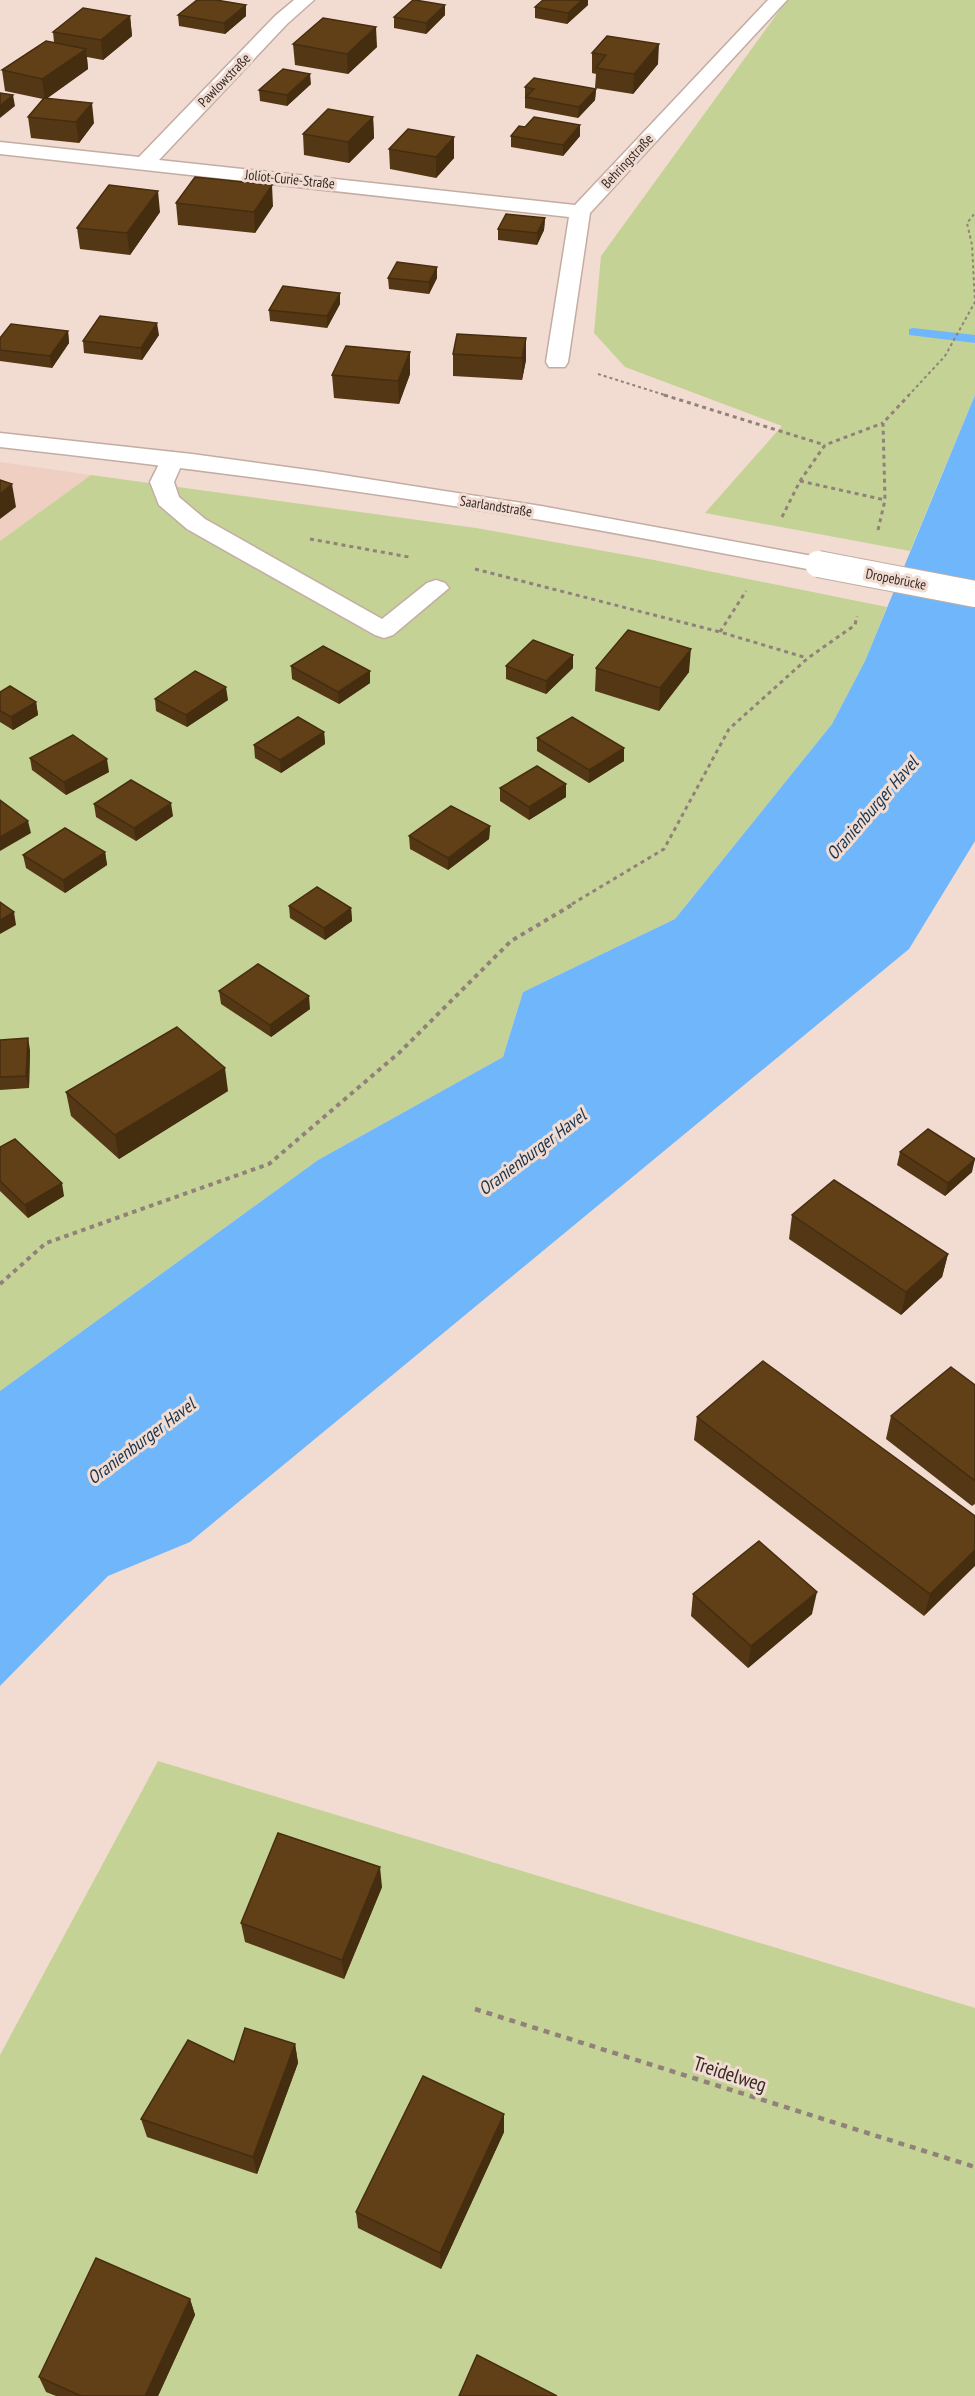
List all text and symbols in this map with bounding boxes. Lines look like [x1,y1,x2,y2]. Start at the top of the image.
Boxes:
street label: Pawlowstraße [194,49,254,111]
street label: Behringstraße [597,130,657,192]
street label: Joliot-Curie-Straße [243,165,336,193]
street label: Saarlandstraße [459,491,534,521]
street label: Dropebrücke [864,564,928,594]
water label: Oranienburger Havel [821,750,924,864]
water label: Oranienburger Havel [474,1103,592,1200]
water label: Oranienburger Havel [83,1392,201,1489]
street label: Treidelweg [690,2050,770,2098]

